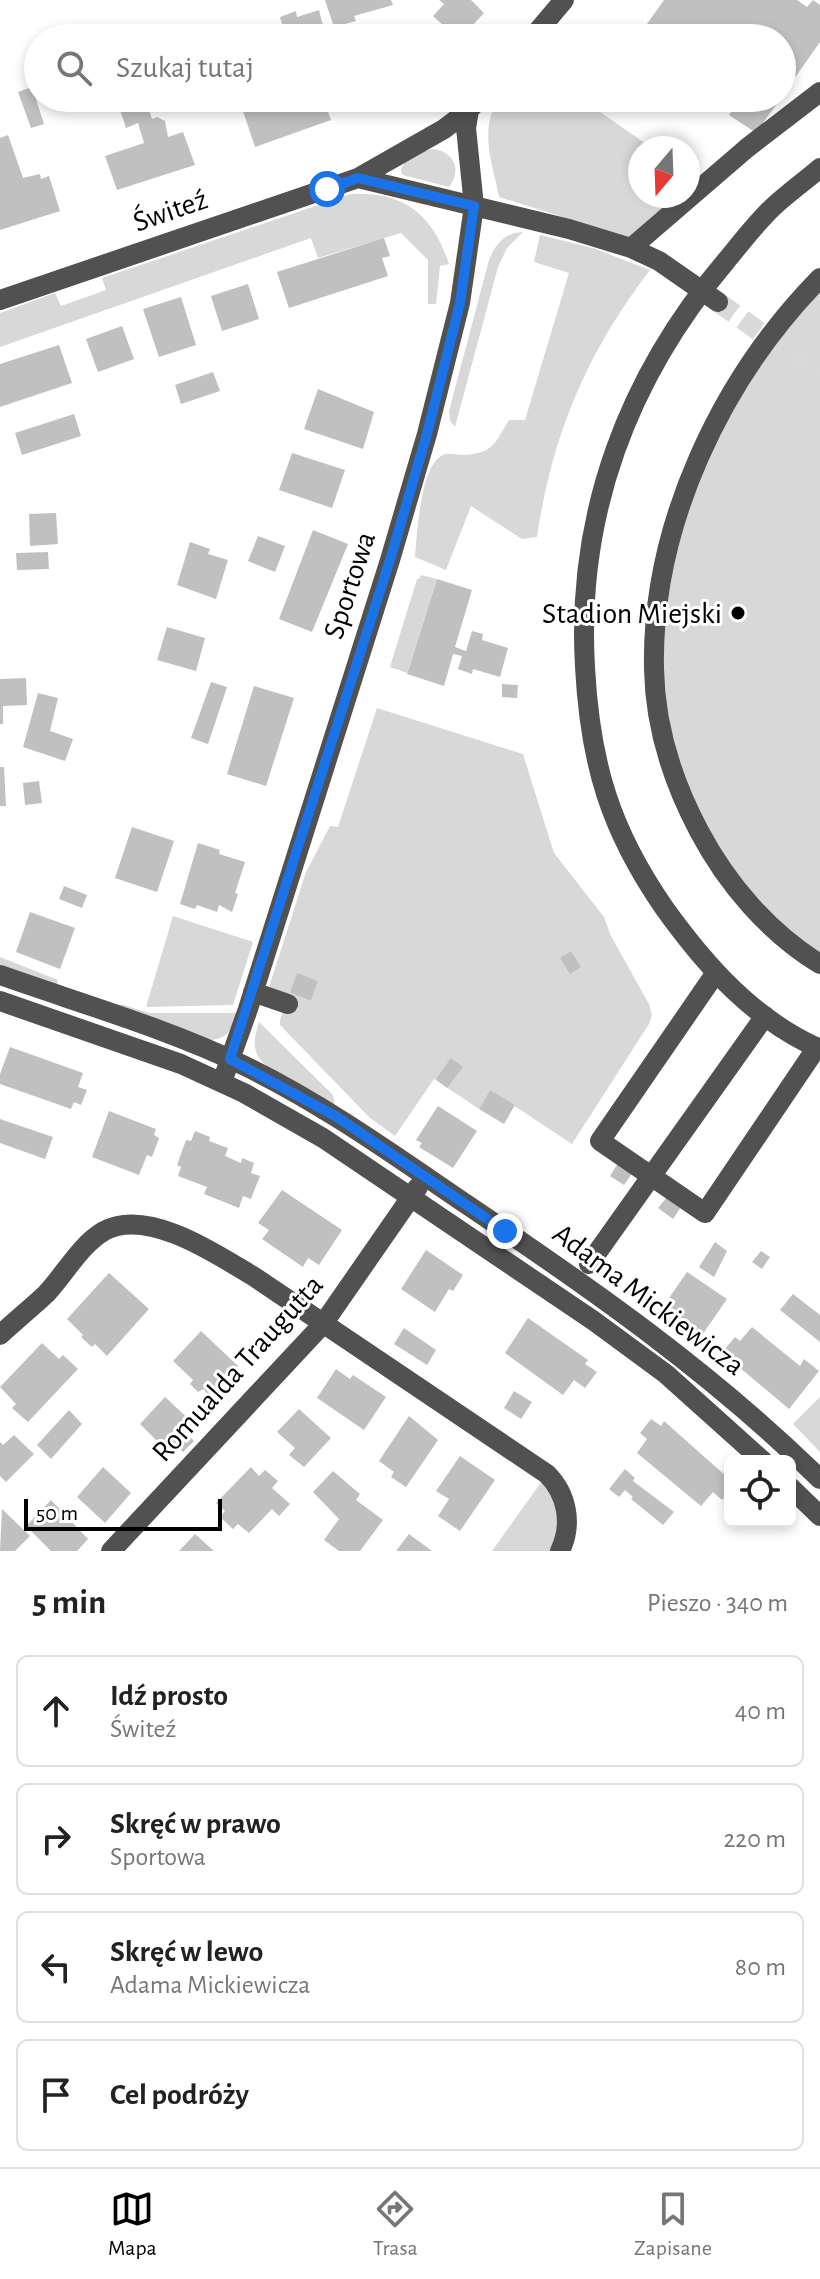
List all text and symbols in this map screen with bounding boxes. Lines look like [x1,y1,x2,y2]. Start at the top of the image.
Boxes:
search box [24,24,796,112]
icon: search [52,46,96,90]
text: Szukaj tutaj [116,53,254,83]
north arrow [628,136,700,208]
route start [309,171,345,207]
street label: Świteź [128,181,211,238]
street label: Sportowa [319,528,381,643]
place label: Stadion Miejski [542,599,722,629]
marker: Stadion Miejski [729,604,747,622]
route end [487,1213,523,1249]
street label: Adama Mickiewicza [547,1218,750,1381]
street label: Romualda Traugutta [147,1270,329,1468]
map controls [724,1455,796,1527]
button: locate [724,1455,796,1527]
scale bar [24,1495,222,1531]
text: 50 m [36,1502,78,1524]
text: 5 min [32,1586,106,1620]
text: Pieszo · 340 m [647,1590,788,1616]
text: Idź prosto [110,1681,228,1711]
icon: ahead [34,1689,78,1733]
text: 40 m [735,1698,786,1724]
text: Świteź [110,1716,176,1742]
text: Skręć w prawo [110,1809,281,1839]
icon: right [34,1817,78,1861]
text: 220 m [724,1826,786,1852]
text: Sportowa [110,1844,206,1870]
text: Skręć w lewo [110,1937,263,1967]
icon: left [34,1945,78,1989]
text: 80 m [735,1954,786,1980]
text: Adama Mickiewicza [110,1972,310,1998]
icon: arrive [34,2073,78,2117]
text: Cel podróży [110,2080,249,2110]
tab: Mapa [108,2187,157,2261]
tab: Trasa [373,2187,418,2261]
tab: Zapisane [634,2187,712,2261]

